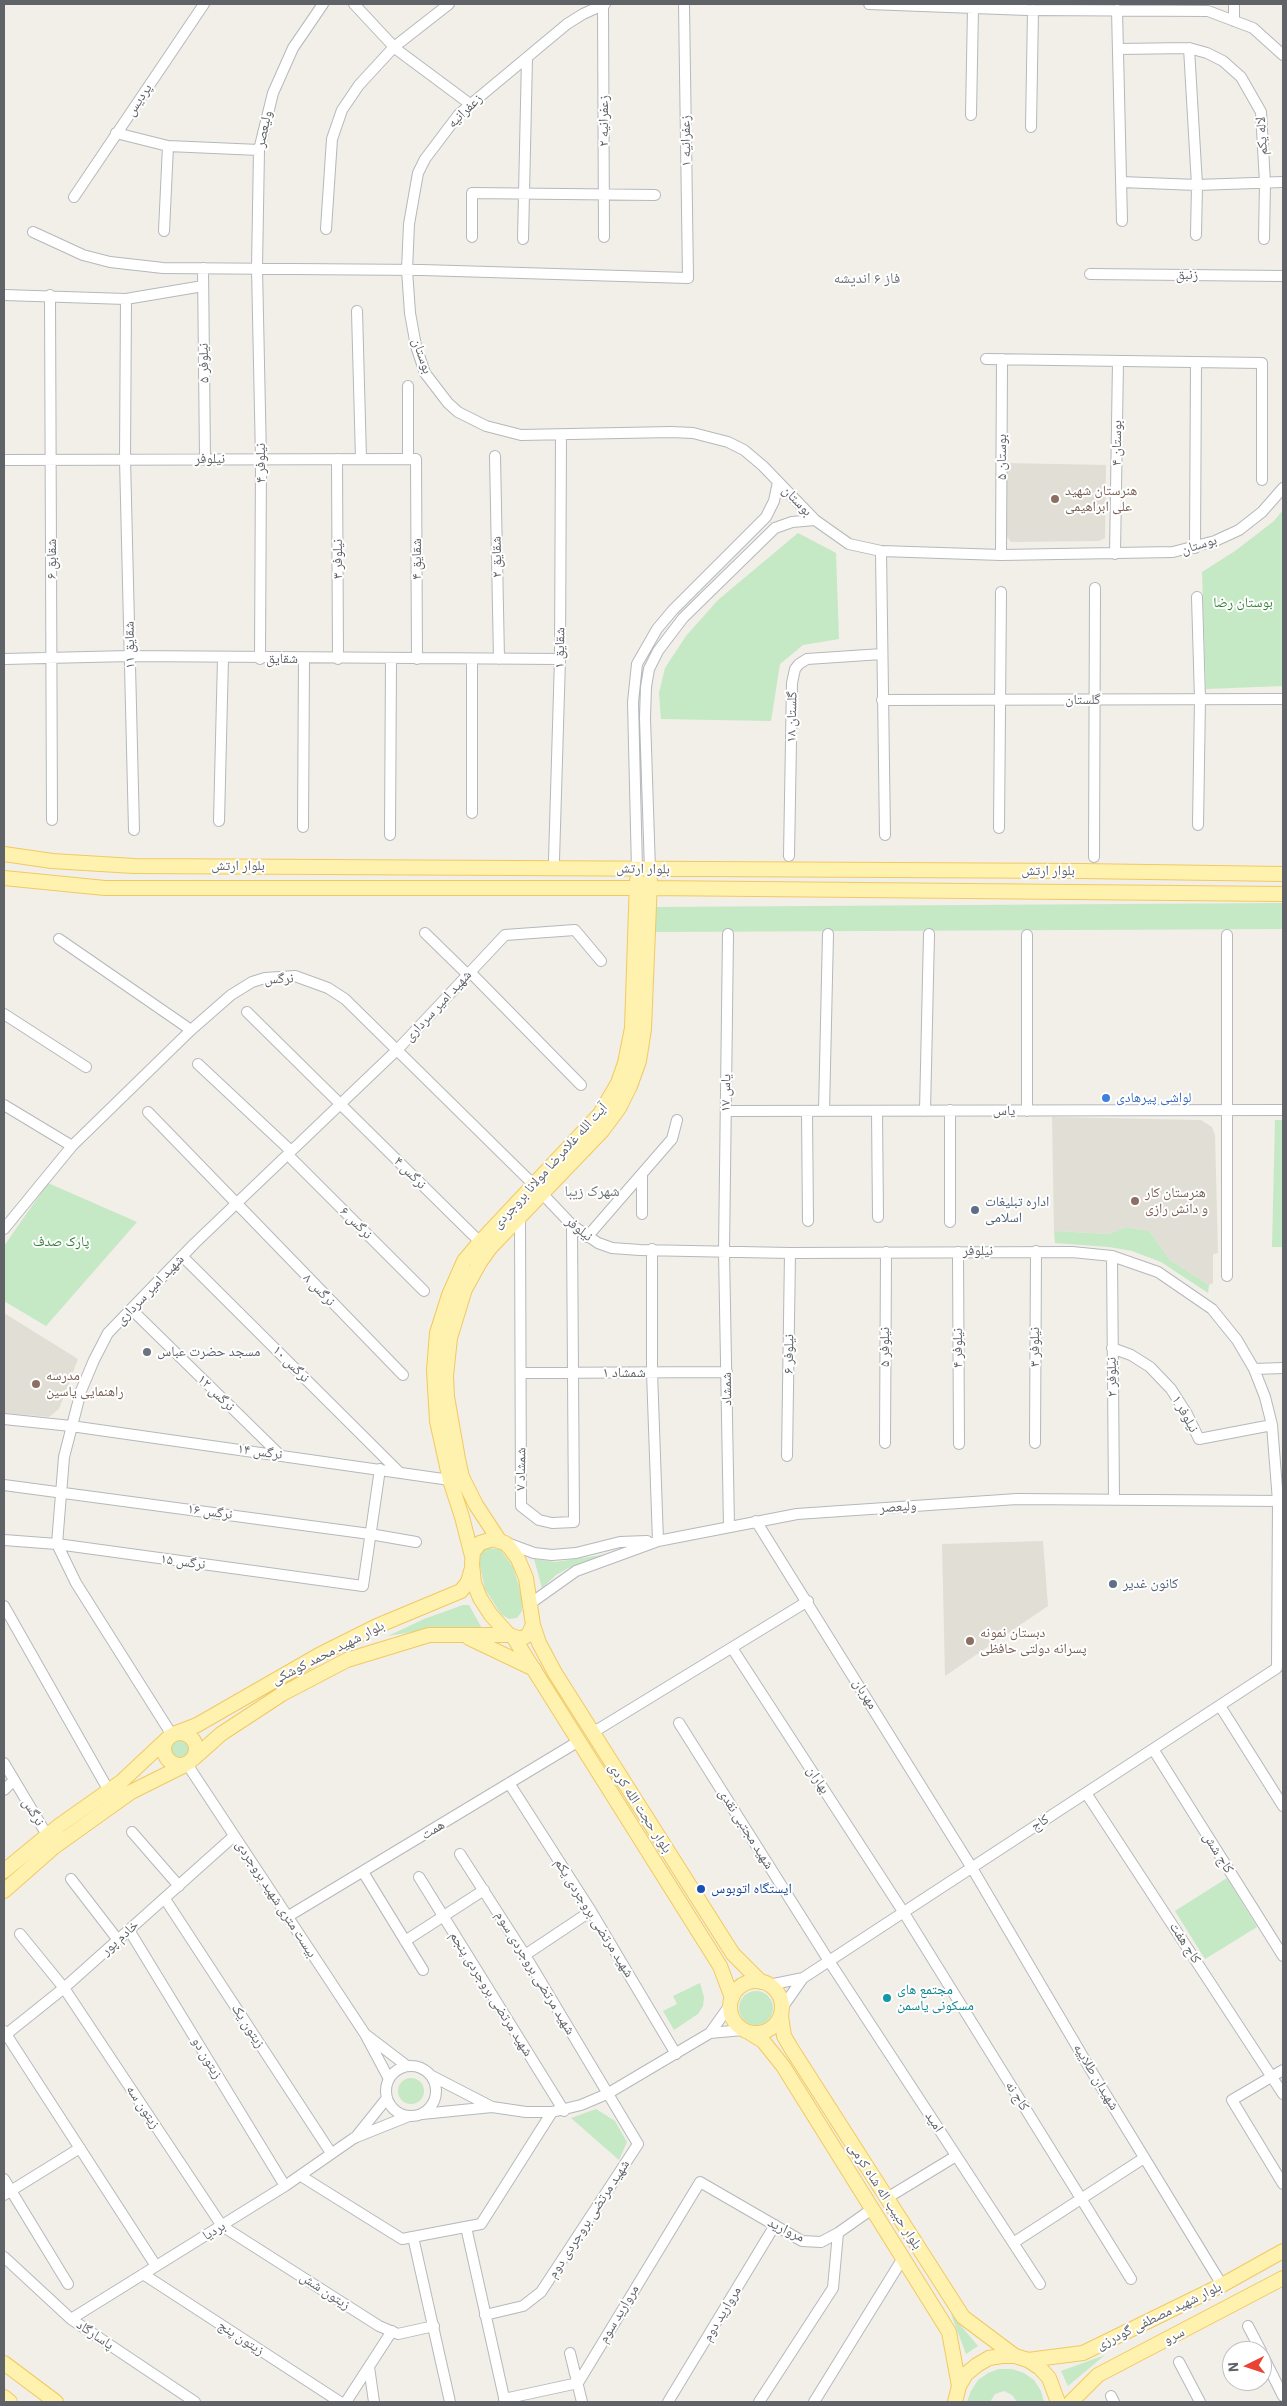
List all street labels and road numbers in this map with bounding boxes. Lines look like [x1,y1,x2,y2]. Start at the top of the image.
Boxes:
street label: پردیس [122,81,156,119]
street label: زعفرانیه [444,90,486,132]
street label: زعفرانیه ۲ [596,95,612,147]
street label: ولیعصر [252,109,276,149]
street label: زعفرانیه ۱ [677,115,695,167]
street label: لاله یکم [1252,116,1272,156]
street label: زنبق [1176,267,1198,283]
street label: بوستان [408,336,436,376]
street label: نیلوفر ۵ [195,343,213,383]
street label: بوستان ۴ [1108,420,1126,466]
street label: بوستان ۵ [994,434,1010,480]
street label: نیلوفر ۴ [253,443,269,483]
street label: نیلوفر [195,451,225,467]
street label: بوستان [778,482,816,520]
street label: بوستان [1179,532,1219,558]
street label: شقایق ۲ [488,536,506,578]
street label: شقایق ۴ [409,538,425,580]
street label: شقابق ۶ [44,539,60,579]
street label: نیلوفر ۳ [330,539,346,579]
street label: شقایق ۱۱ [121,621,139,669]
street label: شقایق ۱ [551,627,569,669]
street label: شقایق [266,651,298,667]
street label: گلستان ۱۸ [783,691,801,743]
street label: گلستان [1065,692,1101,708]
street label: بلوار ارتش [211,858,265,874]
street label: بلوار ارتش [616,860,670,878]
street label: بلوار ارتش [1021,863,1075,879]
street label: شهید امیر سرداری [401,967,475,1045]
street label: نرگس [264,970,294,988]
street label: یاس ۱۷ [717,1074,735,1112]
street label: آیت الله غلامرضا مولانا بروجردی [489,1100,611,1232]
street label: یاس [993,1103,1015,1119]
street label: نرگس ۴ [390,1153,430,1193]
street label: نرگس ۶ [336,1203,376,1243]
street label: نیلوفر [562,1213,596,1245]
street label: نیلوفر [963,1243,993,1259]
street label: شهید امیر سرداری [112,1251,188,1329]
street label: نرگس ۸ [299,1270,339,1310]
street label: نیلوفر ۵ [877,1327,893,1367]
street label: نیلوفر ۳ [1027,1327,1043,1367]
street label: نیلوفر ۴ [950,1328,966,1368]
street label: نیلوفر ۶ [780,1334,798,1374]
street label: نرگس ۱۰ [269,1342,313,1386]
street label: نیلوفر ۲ [1103,1357,1121,1397]
street label: شمشاد ۱ [602,1365,646,1381]
street label: نرگس ۱۲ [194,1371,238,1415]
street label: شمشاد [718,1372,736,1406]
street label: نیلوفر ۱ [1168,1392,1202,1436]
street label: نرگس ۱۴ [236,1441,284,1463]
street label: شمشاد ۷ [512,1447,530,1491]
street label: ولیعصر [879,1497,917,1517]
street label: نرگس ۱۶ [186,1501,234,1523]
street label: نرگس ۱۵ [159,1551,207,1573]
street label: بلوار شهید محمد کوشکی [269,1617,387,1689]
street label: مهربان [849,1676,881,1712]
street label: بلوار حجت الله کردی [605,1760,675,1856]
street label: بهاران [803,1763,833,1797]
street label: شهید مجتبی نقدی [715,1786,777,1872]
street label: نرگس [18,1795,48,1829]
street label: کاج [1028,1811,1052,1835]
street label: همت [418,1817,448,1843]
street label: کاج شش [1199,1829,1237,1877]
street label: بیست متری شهید بروجردی [232,1837,320,1961]
street label: شهید مرتضی بروجردی یکم [551,1855,637,1981]
street label: شهید مرتضی بروجردی سوم [491,1908,579,2038]
street label: خادم پور [98,1917,142,1959]
street label: کاج هفت [1166,1919,1204,1967]
street label: شهید مرتضی بروجردی پنجم [446,1928,536,2060]
street label: زیتون یک [228,2001,268,2051]
street label: زیتون دو [188,2034,226,2082]
street label: شهیدان طلاییه [1069,2041,1123,2113]
street label: کاج نه [1001,2078,1033,2114]
street label: زیتون سه [122,2082,164,2132]
street label: امید [921,2108,947,2136]
street label: بلوار حبیب اله شاه کرمی [844,2140,926,2252]
street label: شهید مرتضی بروجردی دوم [544,2157,634,2281]
street label: مروارید [765,2214,807,2246]
street label: بردیا [200,2218,228,2244]
street label: زیتون شش [297,2268,353,2314]
street label: بلوار شهید مصطفی گودرزی [1094,2278,1224,2354]
street label: مروارید سوم [595,2282,643,2346]
street label: مروارید دوم [699,2283,745,2345]
street label: پاسارگاد [73,2316,117,2354]
street label: زیتون پنج [215,2317,267,2359]
street label: سرو [1161,2324,1187,2348]

